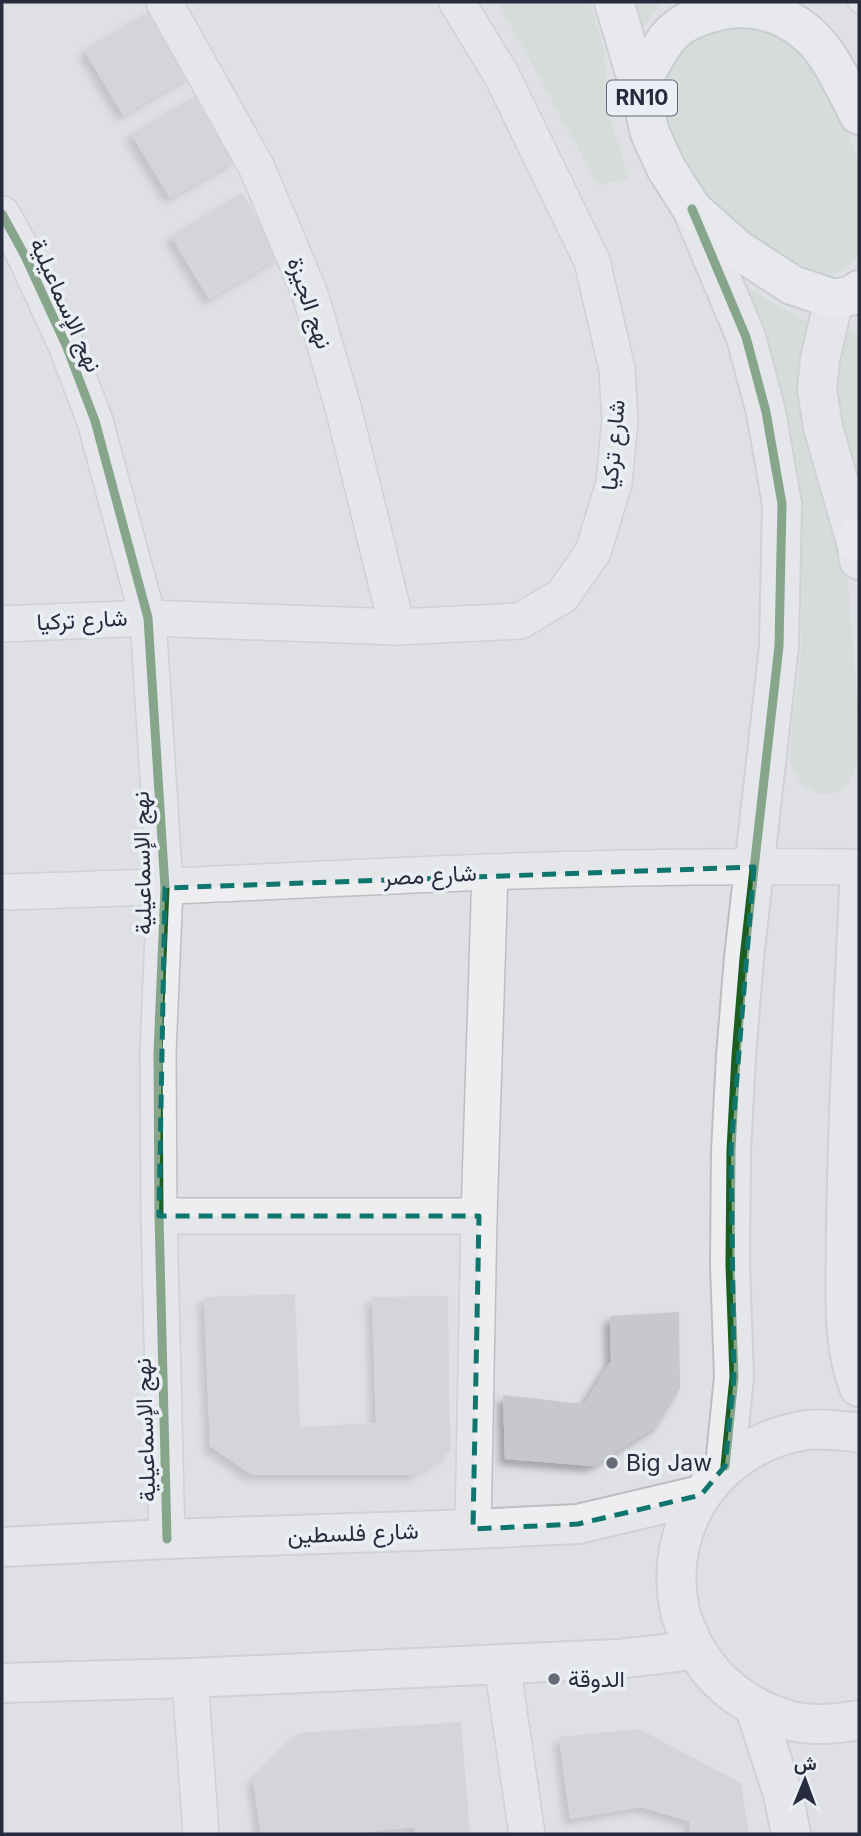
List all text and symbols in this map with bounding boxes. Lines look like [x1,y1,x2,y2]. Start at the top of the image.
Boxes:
road number: RN10 [607,80,677,116]
street label: نهج الإسماعيلية [22,234,108,377]
street label: نهج الجيزة [279,254,339,353]
street label: شارع تركيا [595,398,633,492]
street label: شارع تركيا [36,604,128,638]
street label: نهج الإسماعيلية [127,791,159,935]
street label: شارع مصر [382,859,478,893]
street label: نهج الإسماعيلية [128,1357,164,1502]
place label: Big Jaw [626,1449,712,1477]
marker: Big Jaw [604,1455,620,1471]
street label: شارع فلسطين [287,1517,419,1551]
place label: الدوقة [568,1665,625,1693]
marker: الدوقة [546,1671,562,1687]
north arrow [770,1745,840,1815]
text: ش [794,1752,817,1775]

